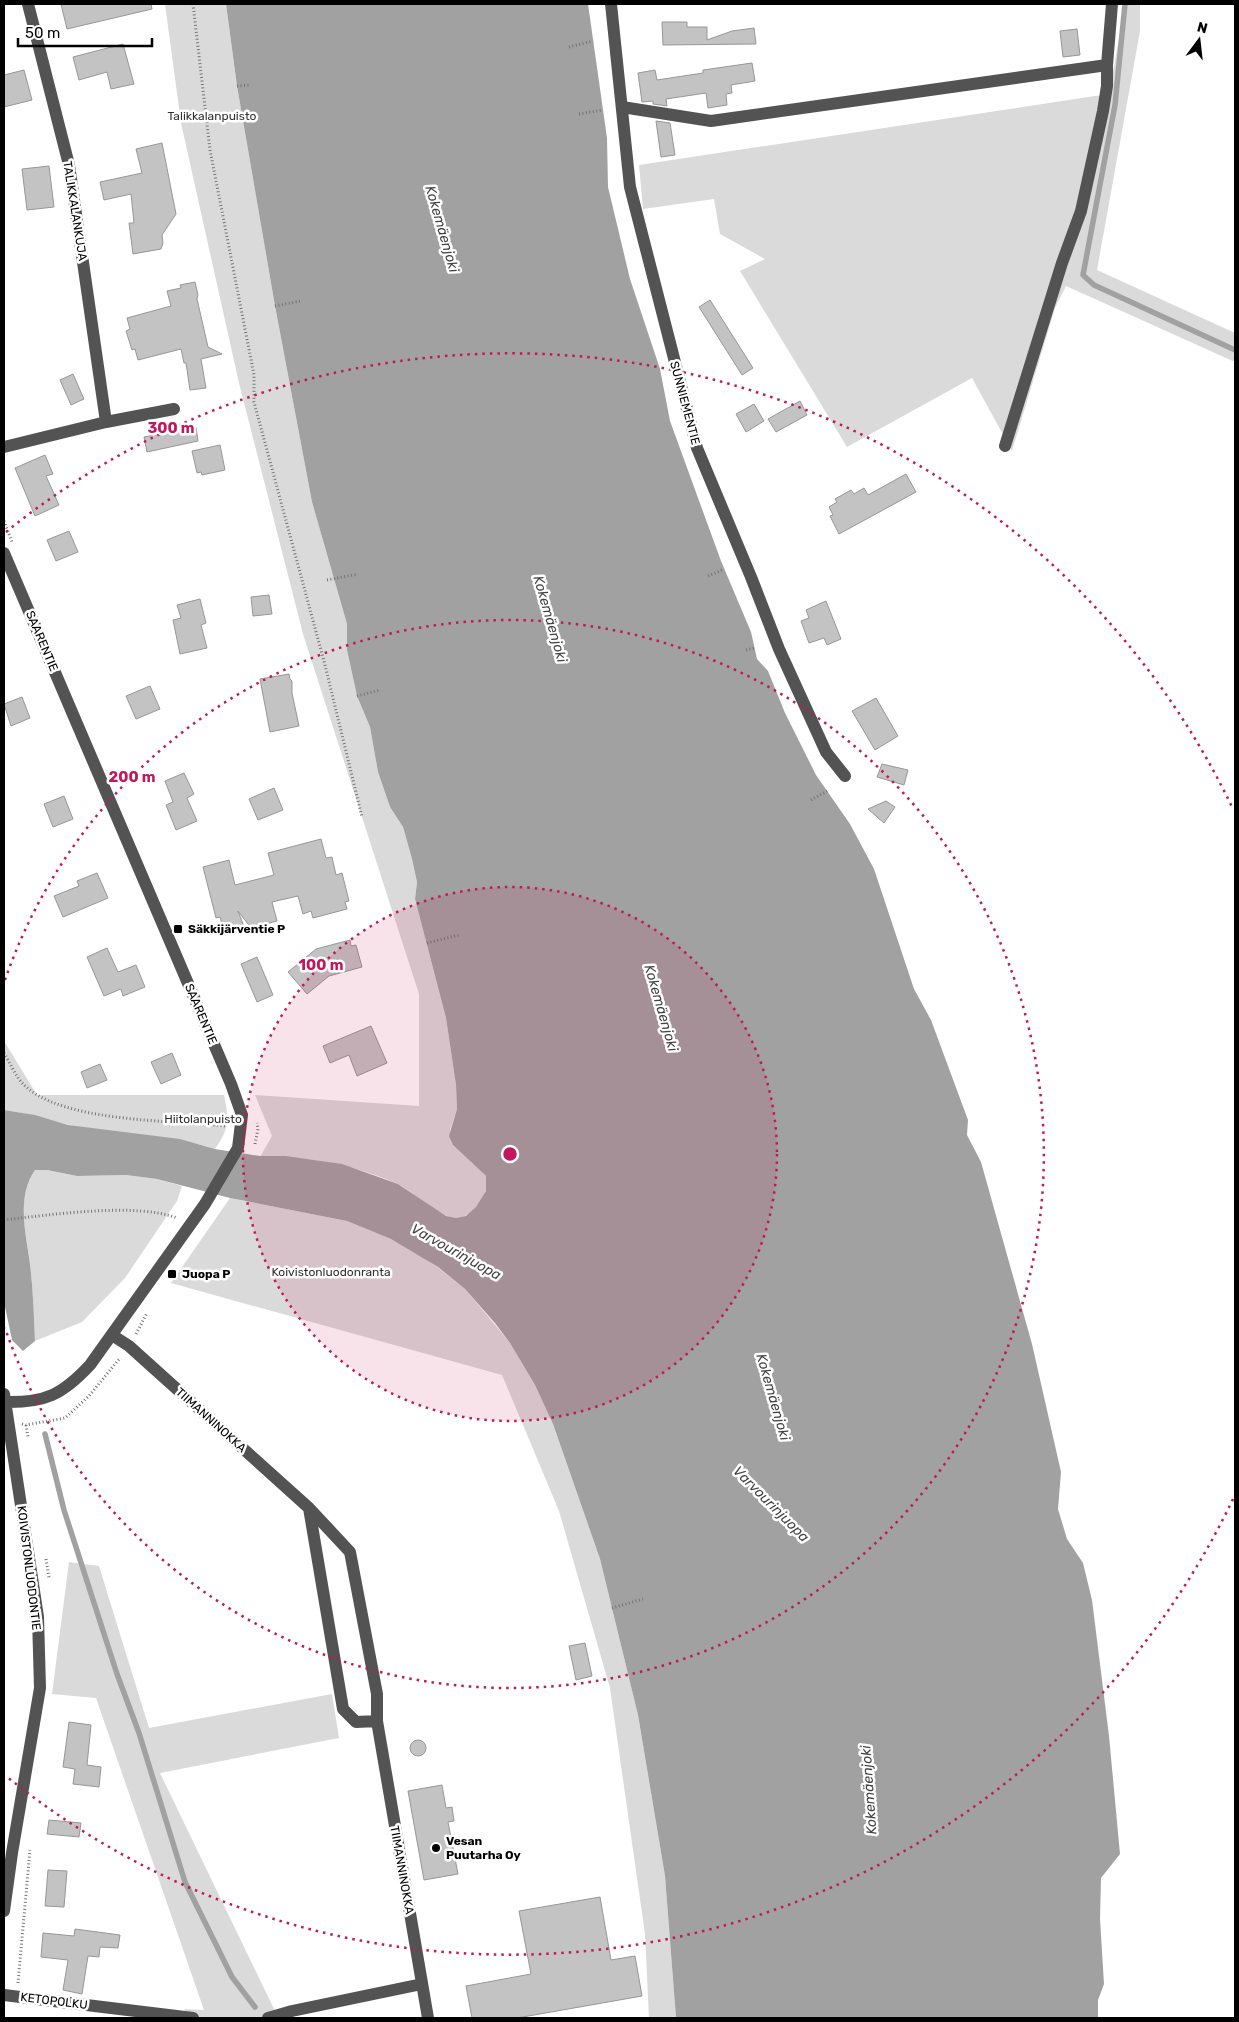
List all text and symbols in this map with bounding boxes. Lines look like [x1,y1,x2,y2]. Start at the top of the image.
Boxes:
scale bar [18,15,151,47]
north arrow [1174,15,1224,65]
text: N [1195,18,1209,37]
text: 50 m [25,24,60,42]
park label: Talikkalanpuisto [168,109,257,123]
street label: TALIKKALANKUJA [60,160,90,262]
water label: Kokemäenjoki [421,184,463,275]
street label: SUNNIEMENTIE [667,360,703,446]
text: 300 m [147,419,195,437]
water label: Kokemäenjoki [529,574,571,665]
street label: SAARENTIE [23,609,61,673]
text: 200 m [108,768,156,786]
place label: Säkkijärventie P [188,922,285,936]
marker: Säkkijärventie P [172,923,184,935]
text: 100 m [299,956,343,974]
water label: Kokemäenjoki [640,963,682,1054]
street label: SAARENTIE [182,982,220,1046]
park label: Hiitolanpuisto [164,1112,242,1126]
centre of rings [501,1145,519,1163]
water label: Varvourinjuopa [408,1220,504,1284]
park label: Koivistonluodonranta [271,1265,391,1279]
place label: Juopa P [182,1267,230,1281]
marker: Juopa P [166,1268,178,1280]
water label: Kokemäenjoki [752,1352,794,1443]
street label: TIIMANNINOKKA [173,1385,249,1455]
water label: Varvourinjuopa [729,1462,813,1546]
street label: KOIVISTONLUODONTIE [14,1505,44,1631]
water label: Kokemäenjoki [857,1744,881,1835]
street label: TIIMANNINOKKA [387,1824,417,1916]
place label: Vesan Puutarha Oy [446,1834,521,1862]
marker: Vesan Puutarha Oy [430,1842,442,1854]
street label: KETOPOLKU [20,1990,88,2012]

